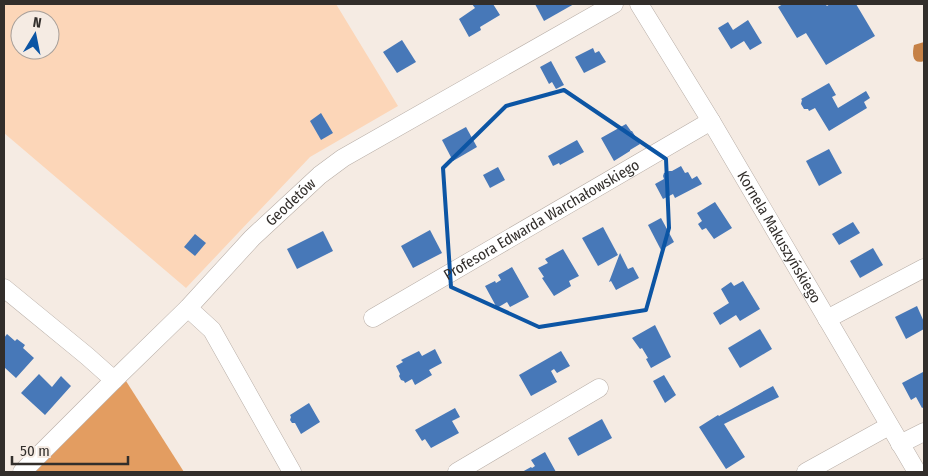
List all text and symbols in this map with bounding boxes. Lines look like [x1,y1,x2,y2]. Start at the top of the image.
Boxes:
north arrow [10,10,60,60]
text: N [32,14,43,32]
street label: Profesora Edwarda Warchałowskiego [440,156,643,284]
street label: Kornela Makuszyńskiego [733,168,825,306]
street label: Geodetów [262,174,320,230]
scale bar [12,434,129,466]
text: 50 m [20,442,50,460]

